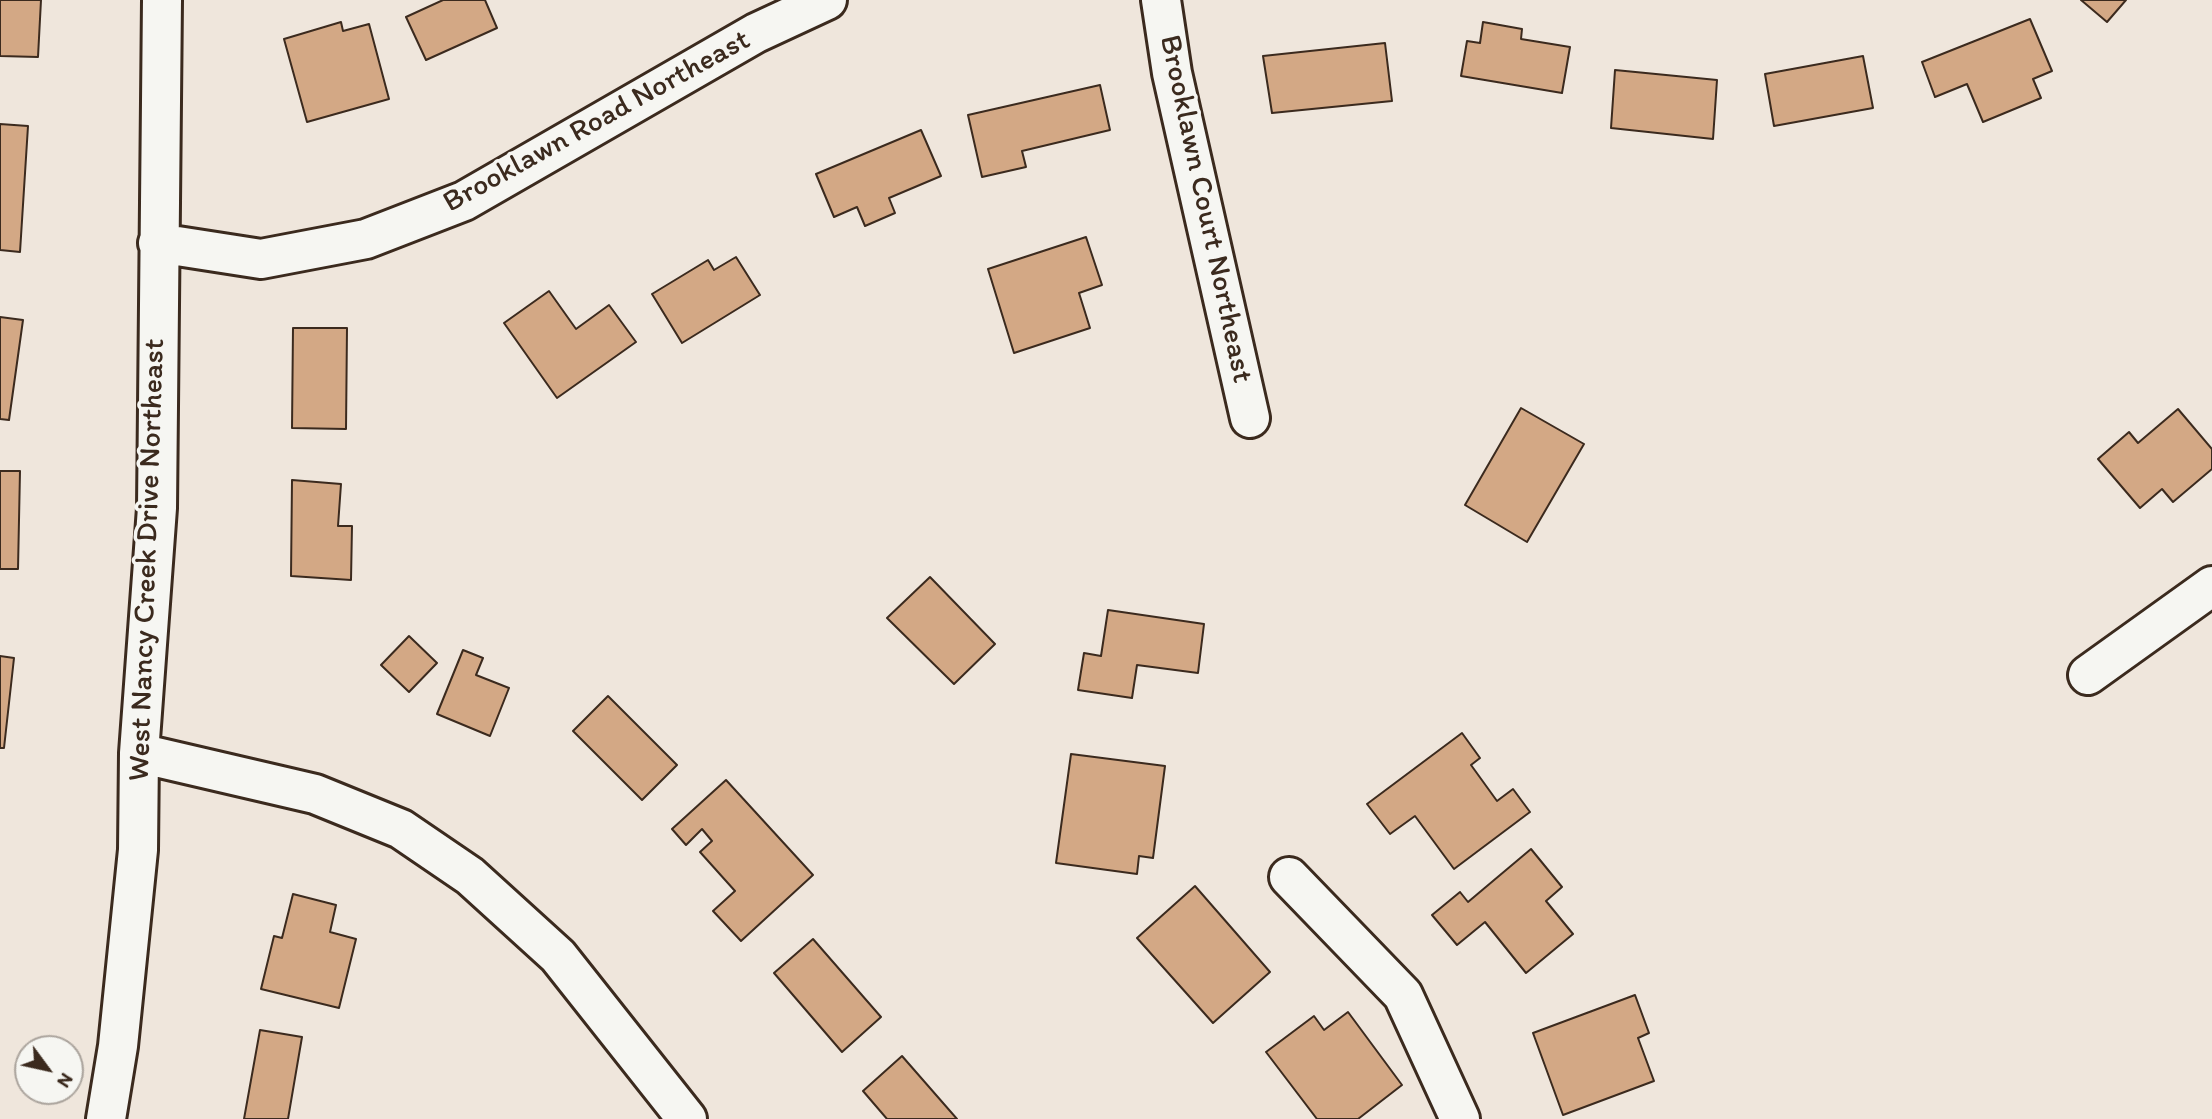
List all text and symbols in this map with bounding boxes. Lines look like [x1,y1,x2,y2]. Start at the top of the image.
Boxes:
street label: Brooklawn Road Northeast [437,23,757,221]
street label: Brooklawn Court Northeast [1151,32,1259,386]
street label: West Nancy Creek Drive Northeast [122,338,174,782]
north arrow [14,1035,84,1105]
text: N [52,1069,78,1092]

